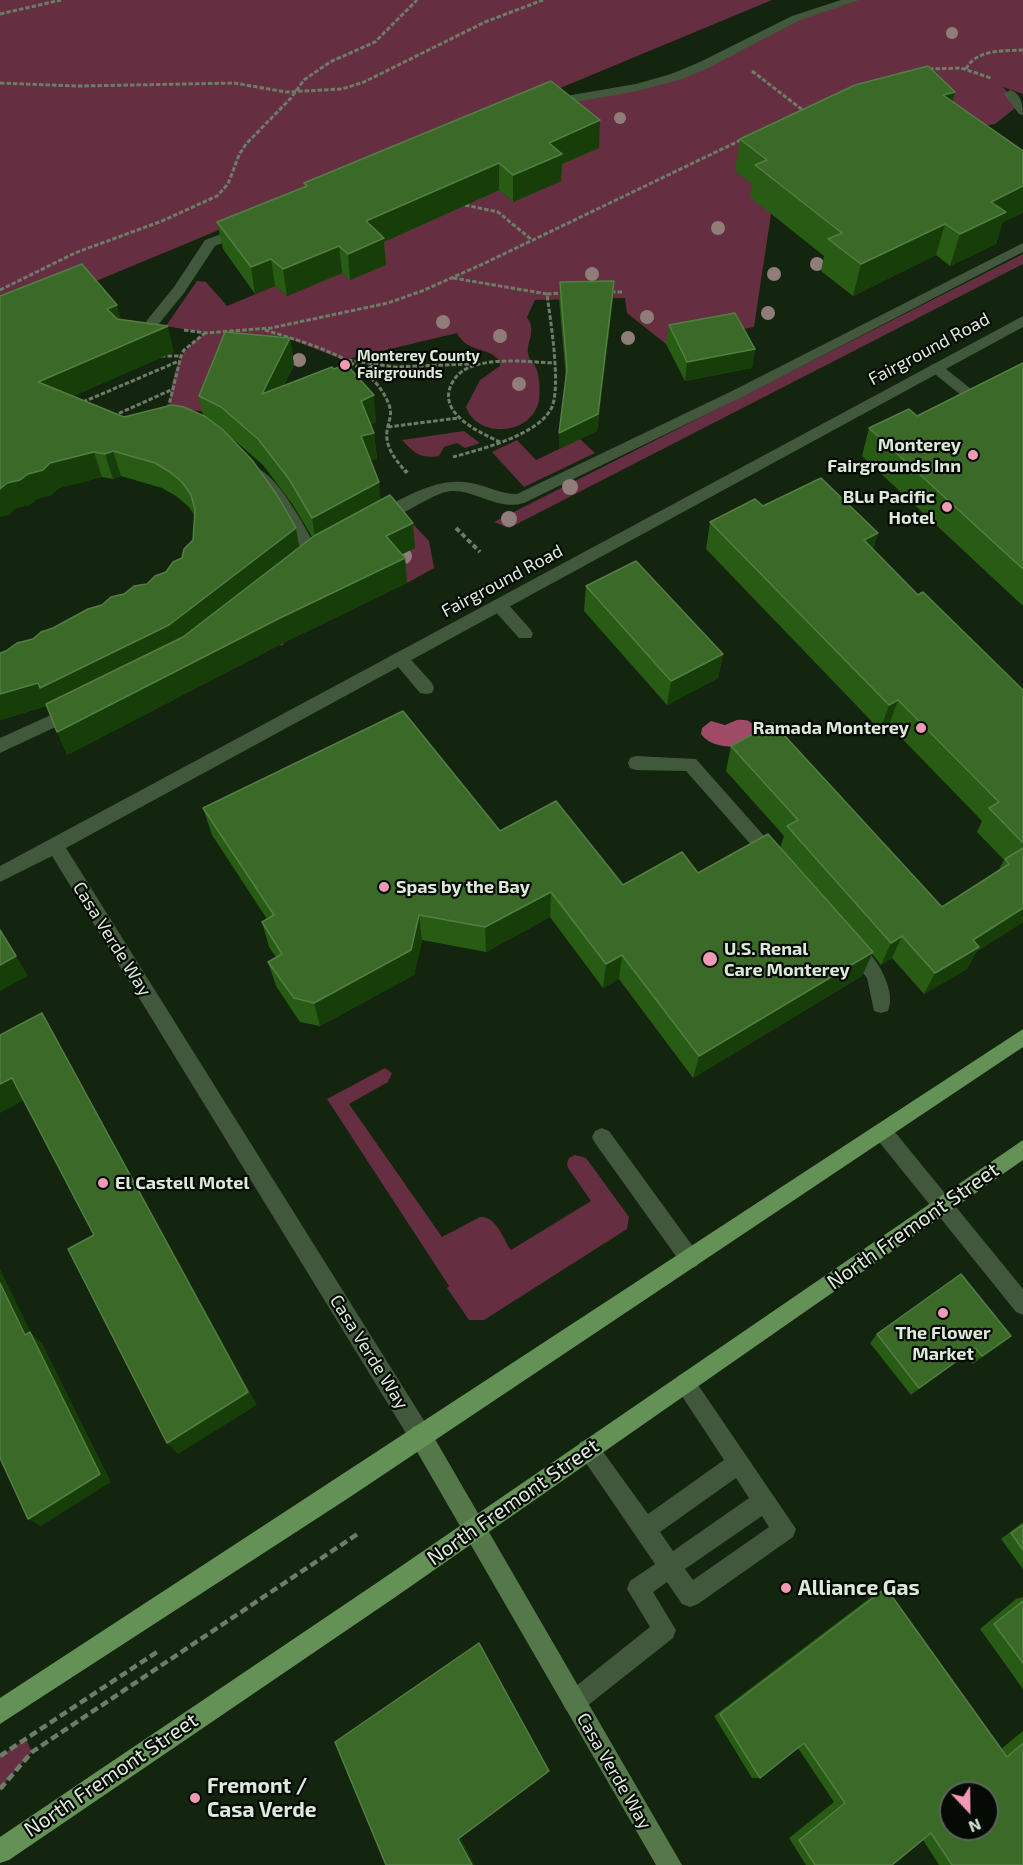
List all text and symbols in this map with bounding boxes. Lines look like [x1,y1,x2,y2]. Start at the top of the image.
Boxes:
street label: Fairground Road [865,308,993,390]
place label: Monterey County Fairgrounds [357,347,480,382]
marker: Monterey County Fairgrounds [338,358,352,372]
place label: Monterey Fairgrounds Inn [827,434,961,476]
marker: Monterey Fairgrounds Inn [966,448,980,462]
place label: BLu Pacific Hotel [843,486,935,528]
marker: BLu Pacific Hotel [940,500,954,514]
street label: Fairground Road [438,540,566,622]
place label: Ramada Monterey [753,717,909,739]
marker: Ramada Monterey [914,721,928,735]
place label: Spas by the Bay [396,876,530,898]
street label: Casa Verde Way [68,878,156,1000]
marker: Spas by the Bay [377,880,391,894]
place label: U.S. Renal Care Monterey [724,938,850,980]
marker: U.S. Renal Care Monterey [701,950,719,968]
street label: North Fremont Street [822,1157,1004,1295]
place label: El Castell Motel [115,1172,249,1194]
marker: El Castell Motel [96,1176,110,1190]
street label: Casa Verde Way [325,1291,413,1413]
marker: The Flower Market [936,1306,950,1320]
place label: The Flower Market [895,1322,991,1364]
street label: North Fremont Street [422,1433,604,1571]
place label: Alliance Gas [798,1575,920,1601]
marker: Alliance Gas [779,1581,793,1595]
street label: North Fremont Street [19,1708,203,1842]
street label: Casa Verde Way [572,1709,656,1833]
place label: Fremont / Casa Verde [207,1773,317,1823]
north arrow [939,1781,999,1841]
marker: Fremont / Casa Verde [188,1791,202,1805]
text: N [966,1815,984,1837]

